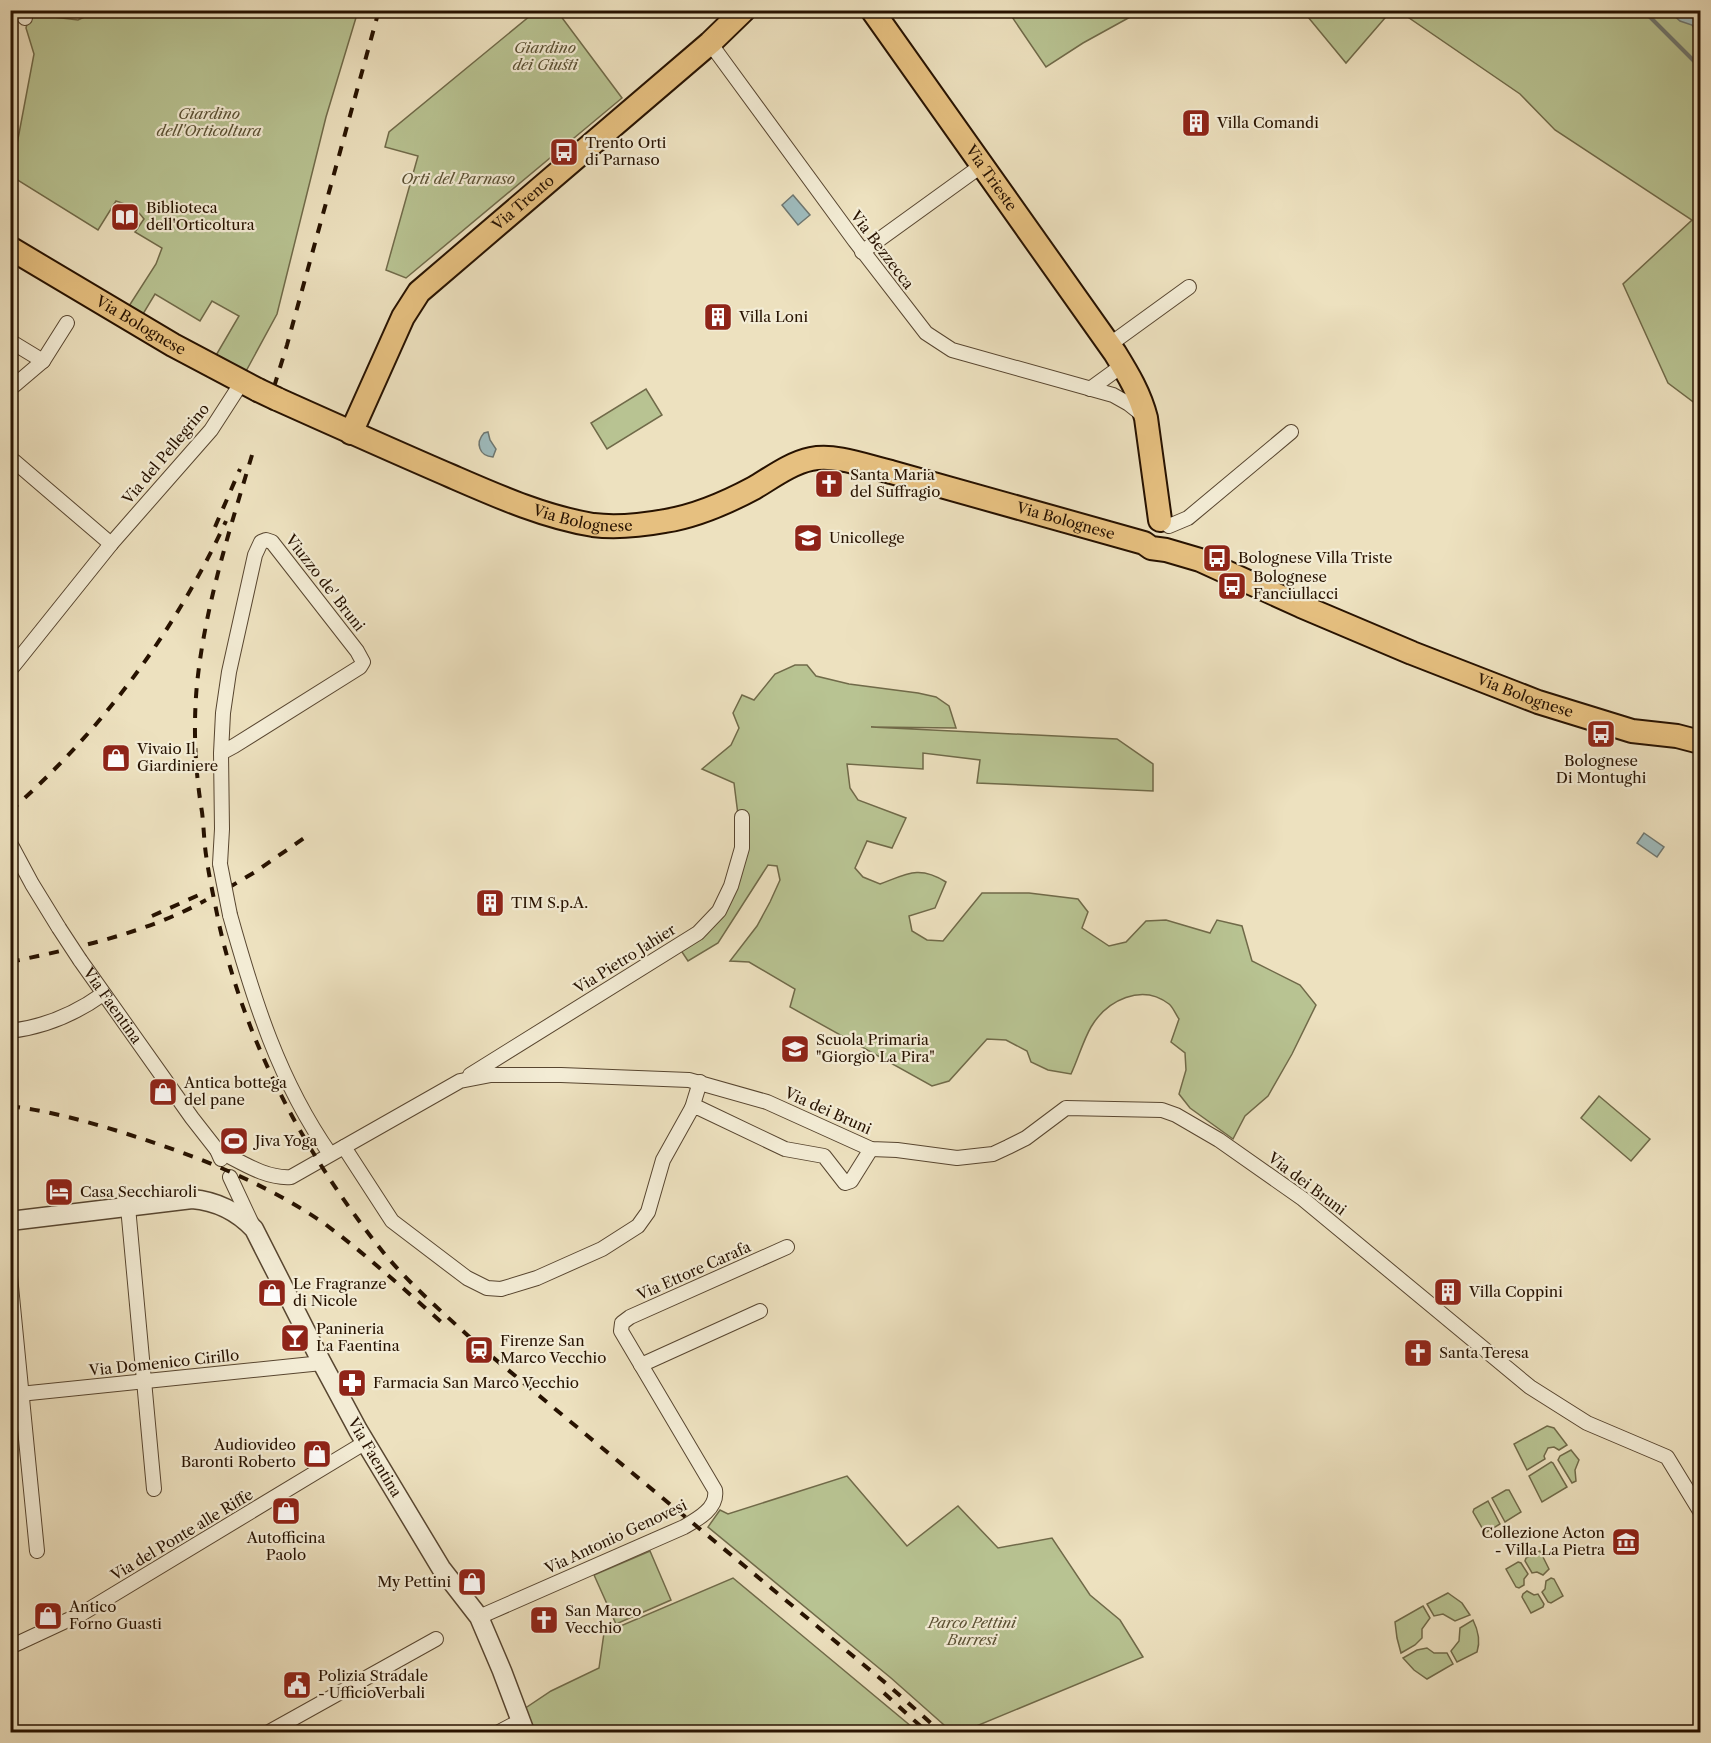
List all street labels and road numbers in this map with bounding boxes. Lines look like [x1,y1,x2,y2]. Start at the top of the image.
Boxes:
street label: Via Trieste [961,140,1021,215]
street label: Via Trento [487,171,558,235]
street label: Via Bezzecca [846,206,918,293]
street label: Via Bolognese [92,291,189,359]
street label: Via del Pellegrino [117,399,213,509]
street label: Via Bolognese [1014,497,1117,543]
street label: Via Bolognese [530,500,633,535]
street label: Viuzzo de' Bruni [281,530,369,635]
street label: Via Bolognese [1473,669,1576,721]
street label: Via Pietro Jahier [570,919,680,998]
street label: Via Faentina [79,963,146,1047]
street label: Via dei Bruni [781,1083,875,1138]
street label: Via dei Bruni [1264,1147,1351,1219]
street label: Via Ettore Carafa [633,1237,754,1305]
street label: Via Domenico Cirillo [87,1345,240,1380]
street label: Via Faentina [344,1413,406,1500]
street label: Via del Ponte alle Riffe [106,1485,256,1585]
street label: Via Antonio Genovesi [541,1495,690,1578]

